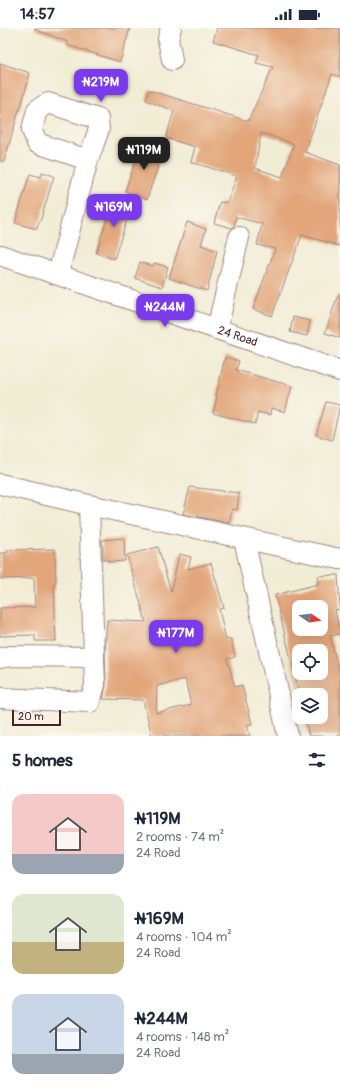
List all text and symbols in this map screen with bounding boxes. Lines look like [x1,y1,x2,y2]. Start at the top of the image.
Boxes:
text: 14:57 [20,5,55,24]
pin: ₦219M [73,69,129,103]
text: ₦219M [83,74,119,90]
pin: ₦119M [116,137,172,171]
text: ₦119M [127,142,161,158]
pin: ₦169M [86,194,142,228]
text: ₦169M [96,199,132,215]
pin: ₦244M [137,294,193,328]
text: ₦244M [145,299,185,315]
street label: 24 Road [216,322,260,350]
north arrow [292,600,328,636]
map controls [292,600,328,724]
pin: ₦177M [148,620,204,654]
text: ₦177M [158,625,194,641]
button: locate [292,644,328,680]
button: layers [292,688,328,724]
scale bar [12,708,61,727]
text: 20 m [18,710,44,723]
icon: filters [306,749,328,771]
text: 5 homes [12,750,73,771]
text: ₦119M [136,808,181,829]
icon: home [44,810,92,858]
text: 2 rooms · 74 m² [136,829,224,845]
text: 24 Road [136,845,181,861]
text: ₦169M [136,908,184,929]
icon: home [44,910,92,958]
text: 4 rooms · 104 m² [136,929,232,945]
text: 24 Road [136,945,181,961]
text: ₦244M [136,1008,188,1029]
icon: home [44,1010,92,1058]
text: 4 rooms · 148 m² [136,1029,229,1045]
text: 24 Road [136,1045,181,1061]

